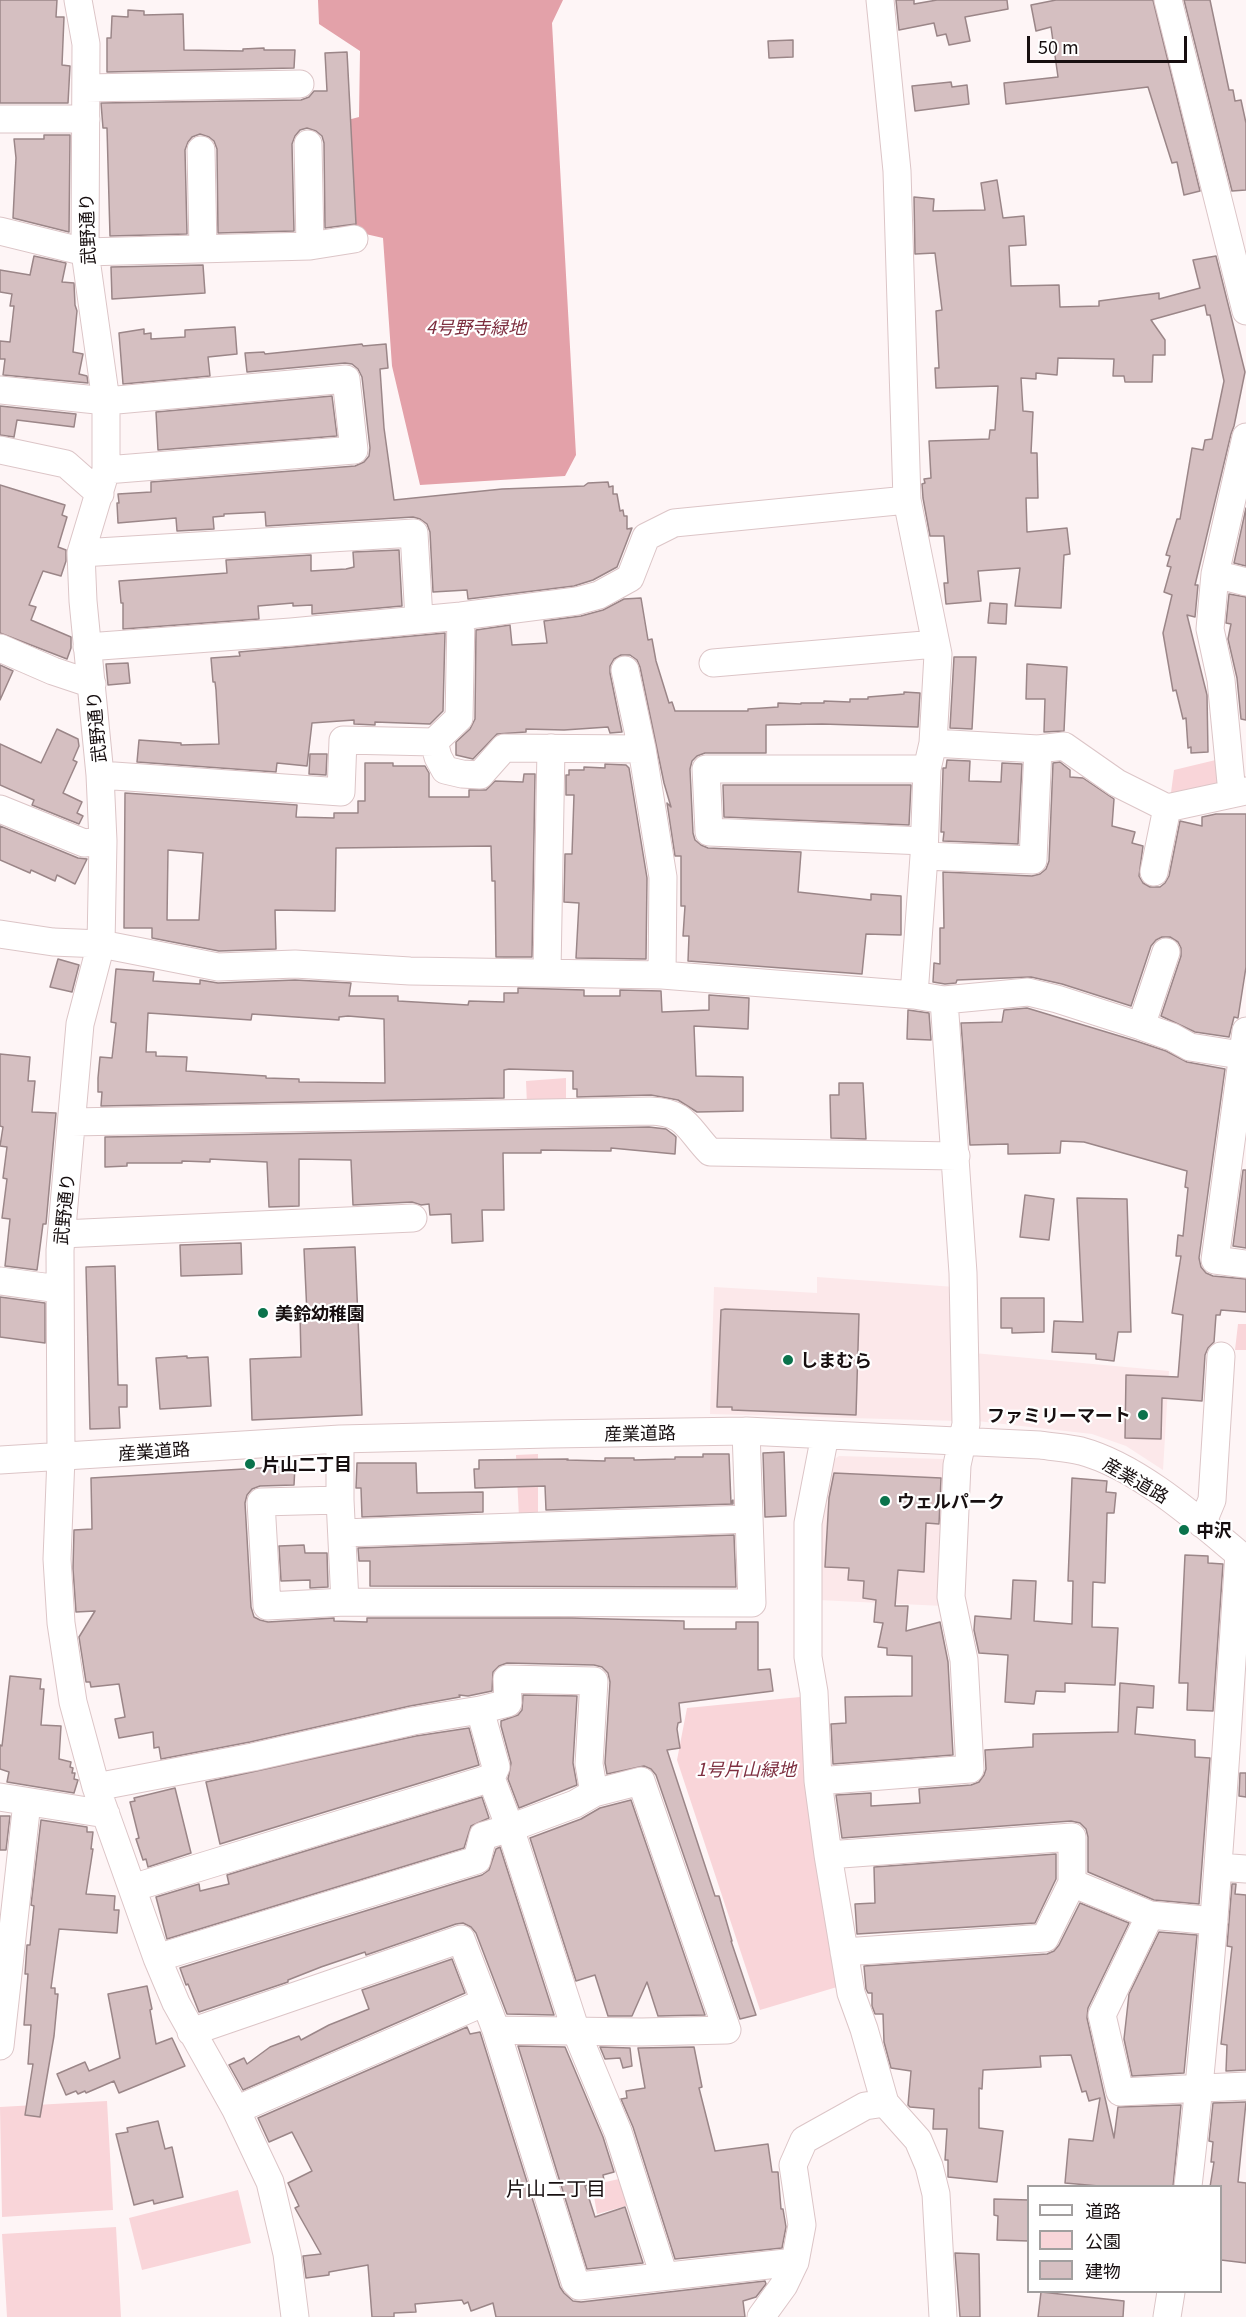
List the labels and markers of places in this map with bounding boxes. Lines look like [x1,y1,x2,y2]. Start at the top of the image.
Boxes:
place label: 美鈴幼稚園 [275,1302,365,1324]
marker: 美鈴幼稚園 [256,1306,270,1320]
place label: しまむら [800,1349,872,1371]
marker: しまむら [781,1353,795,1367]
place label: ファミリーマート [987,1404,1131,1426]
marker: ファミリーマート [1136,1408,1150,1422]
place label: 片山二丁目 [262,1453,352,1475]
marker: 片山二丁目 [243,1457,257,1471]
place label: ウェルパーク [897,1490,1005,1512]
marker: ウェルパーク [878,1494,892,1508]
place label: 中沢 [1196,1519,1232,1541]
marker: 中沢 [1177,1523,1191,1537]

